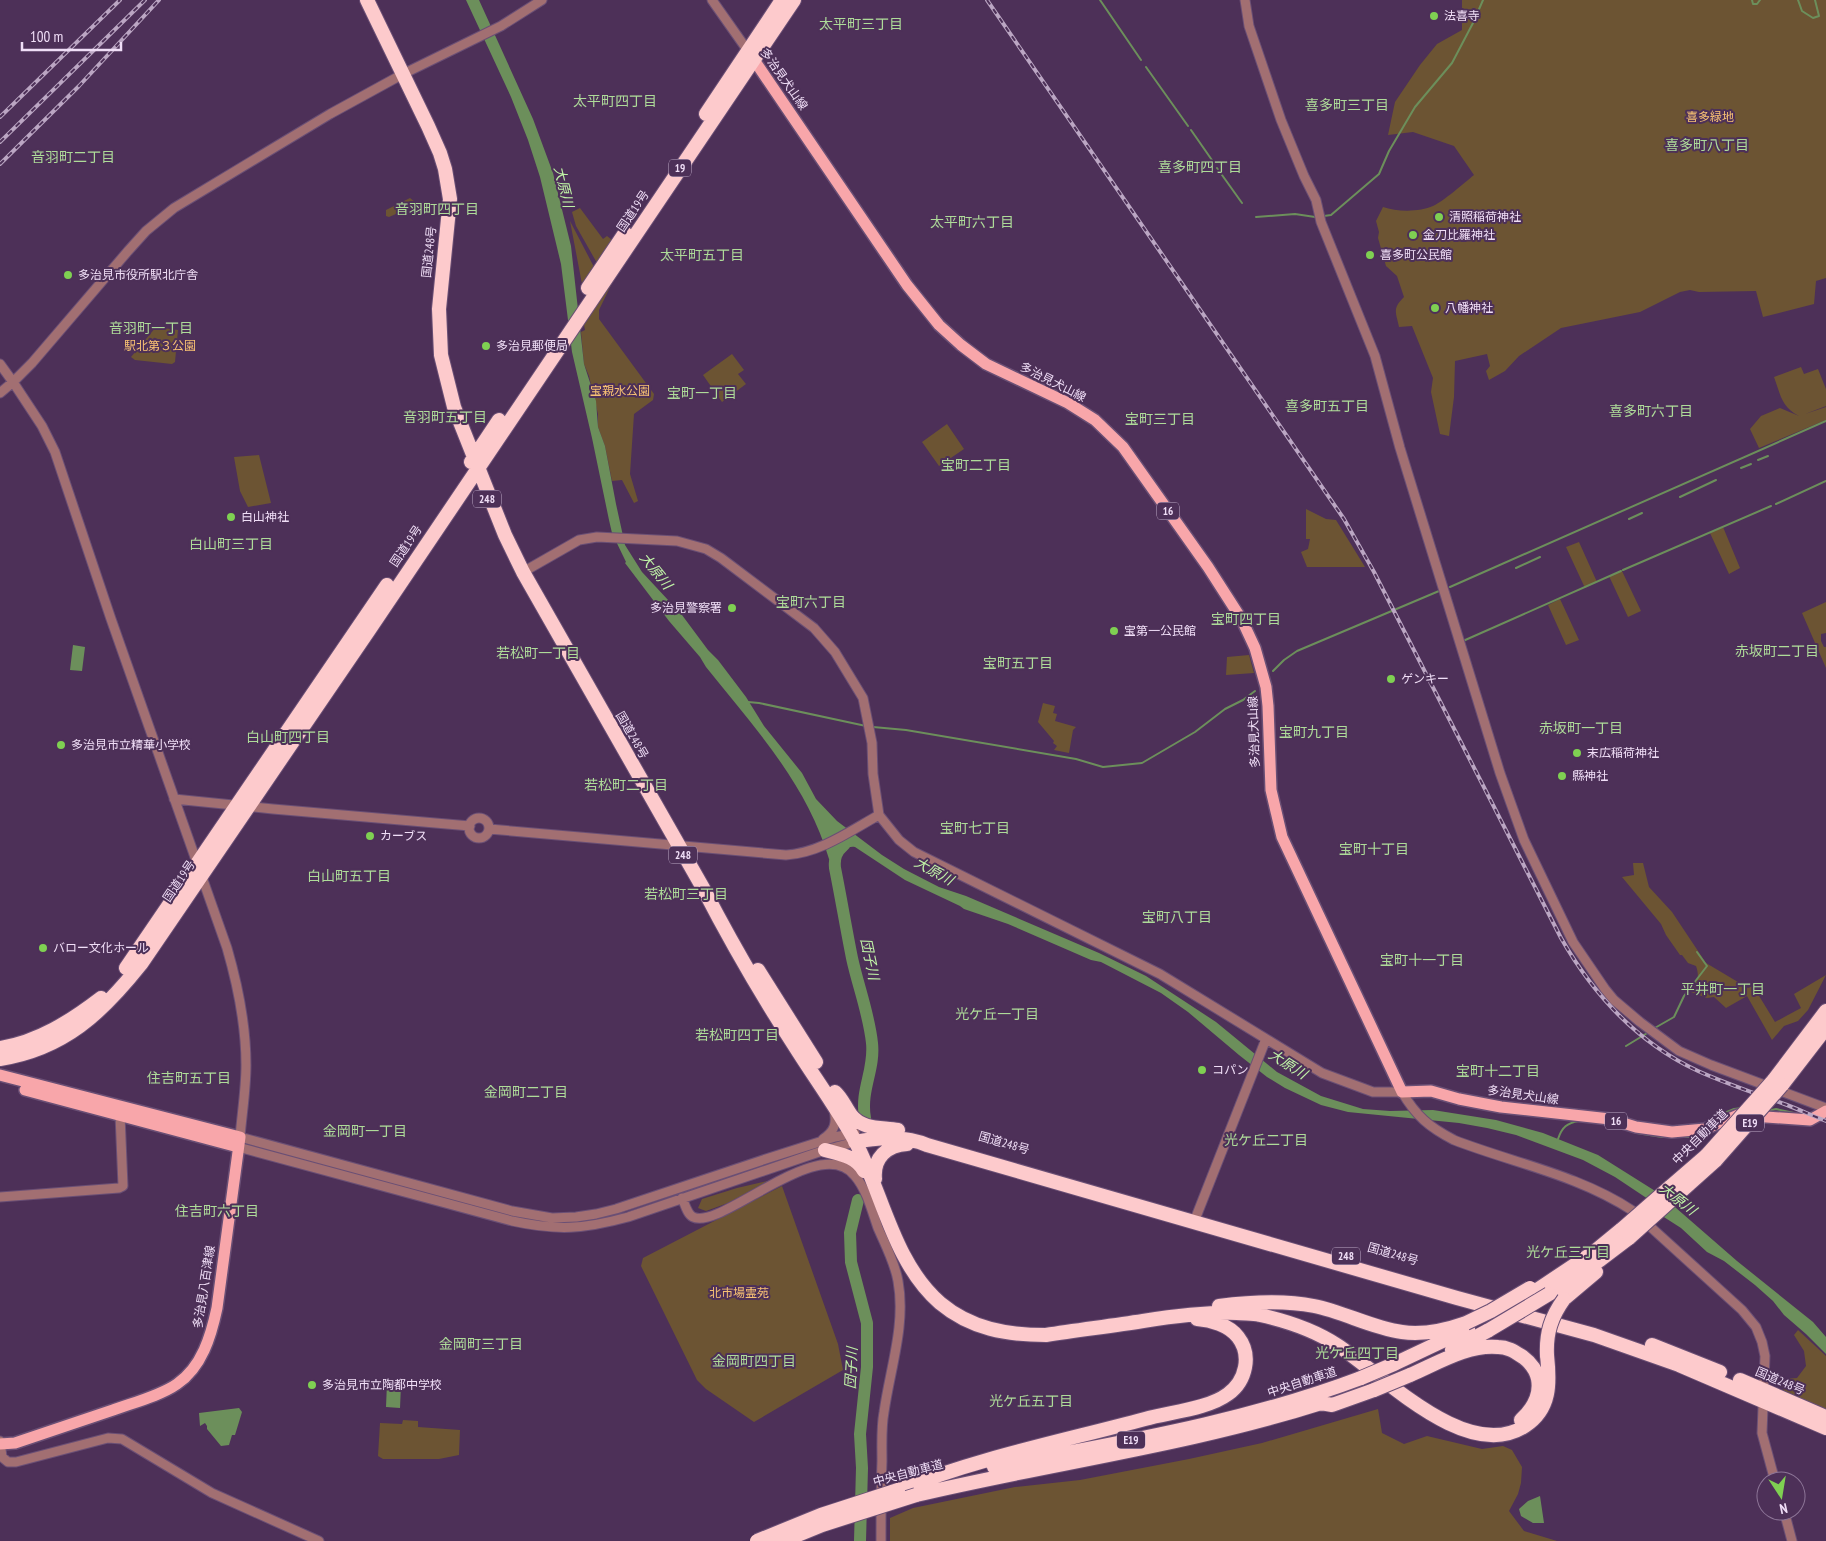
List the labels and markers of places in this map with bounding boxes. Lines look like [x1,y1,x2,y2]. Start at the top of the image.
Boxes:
place label: 法喜寺 [1444,8,1480,23]
marker: 法喜寺 [1428,10,1440,22]
place label: 清照稲荷神社 [1449,209,1521,224]
marker: 清照稲荷神社 [1433,211,1445,223]
place label: 金刀比羅神社 [1423,227,1495,242]
marker: 金刀比羅神社 [1407,229,1419,241]
place label: 喜多町公民館 [1380,247,1452,262]
marker: 喜多町公民館 [1364,249,1376,261]
place label: 多治見市役所駅北庁舎 [78,267,198,282]
marker: 多治見市役所駅北庁舎 [62,269,74,281]
place label: 八幡神社 [1445,300,1493,315]
marker: 八幡神社 [1429,302,1441,314]
place label: 多治見郵便局 [496,338,568,353]
marker: 多治見郵便局 [480,340,492,352]
place label: 白山神社 [241,509,289,524]
marker: 白山神社 [225,511,237,523]
place label: 多治見警察署 [650,600,722,615]
marker: 多治見警察署 [726,602,738,614]
place label: 宝第一公民館 [1124,623,1196,638]
marker: 宝第一公民館 [1108,625,1120,637]
place label: ゲンキー [1401,671,1449,686]
marker: ゲンキー [1385,673,1397,685]
place label: 多治見市立精華小学校 [71,737,191,752]
marker: 多治見市立精華小学校 [55,739,67,751]
place label: 末広稲荷神社 [1587,745,1659,760]
marker: 末広稲荷神社 [1571,747,1583,759]
place label: 縣神社 [1572,768,1608,783]
marker: 縣神社 [1556,770,1568,782]
place label: カーブス [380,828,427,843]
marker: カーブス [364,830,376,842]
place label: バロー文化ホール [53,940,149,955]
marker: バロー文化ホール [37,942,49,954]
place label: コパン [1212,1062,1249,1077]
marker: コパン [1196,1064,1208,1076]
place label: 多治見市立陶都中学校 [322,1377,442,1392]
marker: 多治見市立陶都中学校 [306,1379,318,1391]

